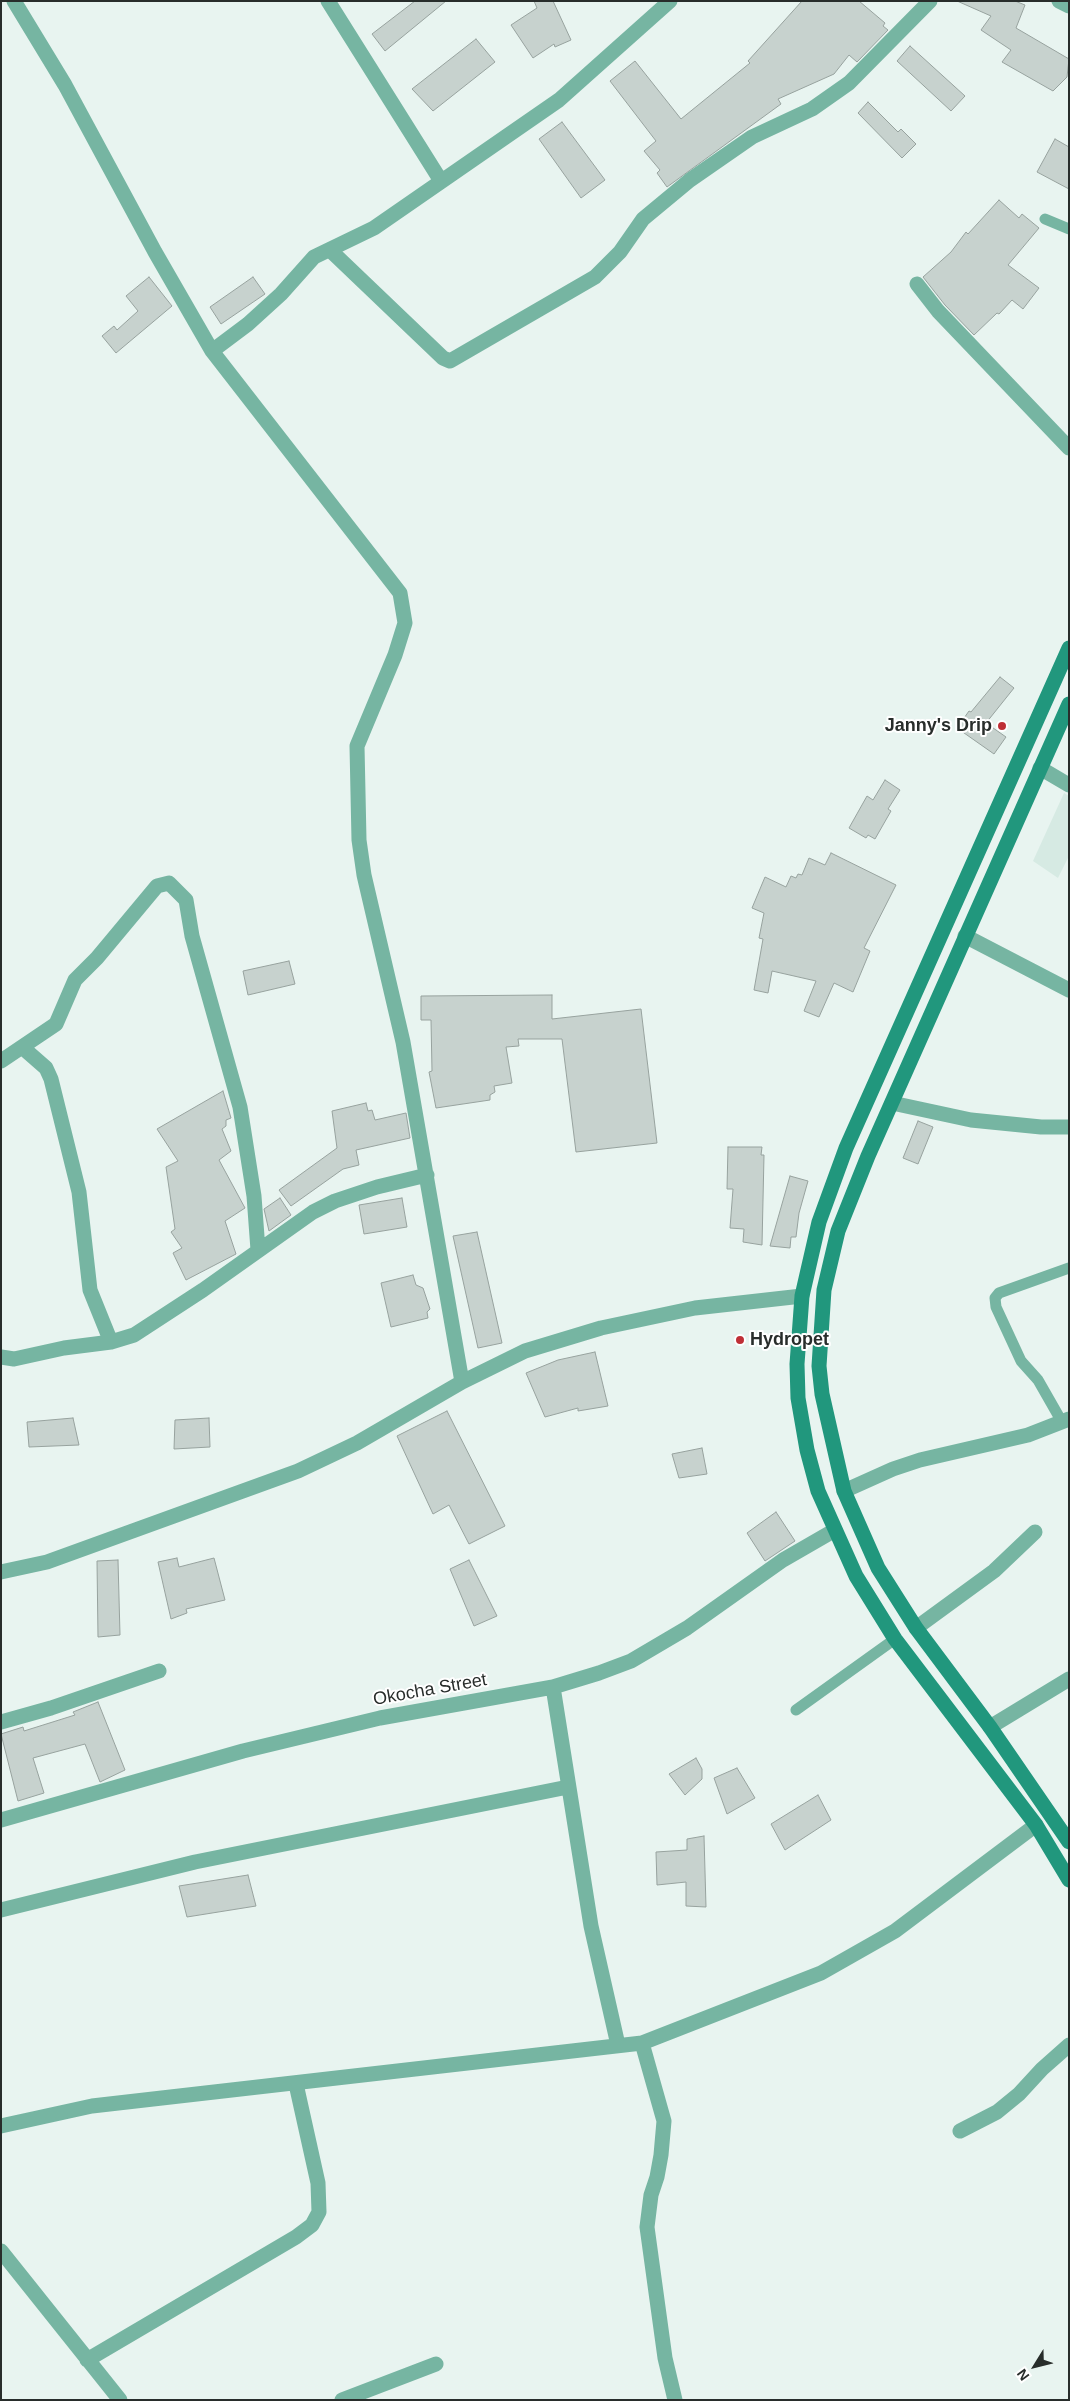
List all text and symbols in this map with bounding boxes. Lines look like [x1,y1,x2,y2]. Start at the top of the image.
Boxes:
place label: Janny's Drip [885,715,992,737]
marker: Janny's Drip [996,720,1008,732]
place label: Hydropet [750,1329,829,1351]
marker: Hydropet [734,1334,746,1346]
street label: Okocha Street [371,1669,489,1711]
north arrow [1010,2341,1060,2391]
text: N [1013,2366,1032,2384]

